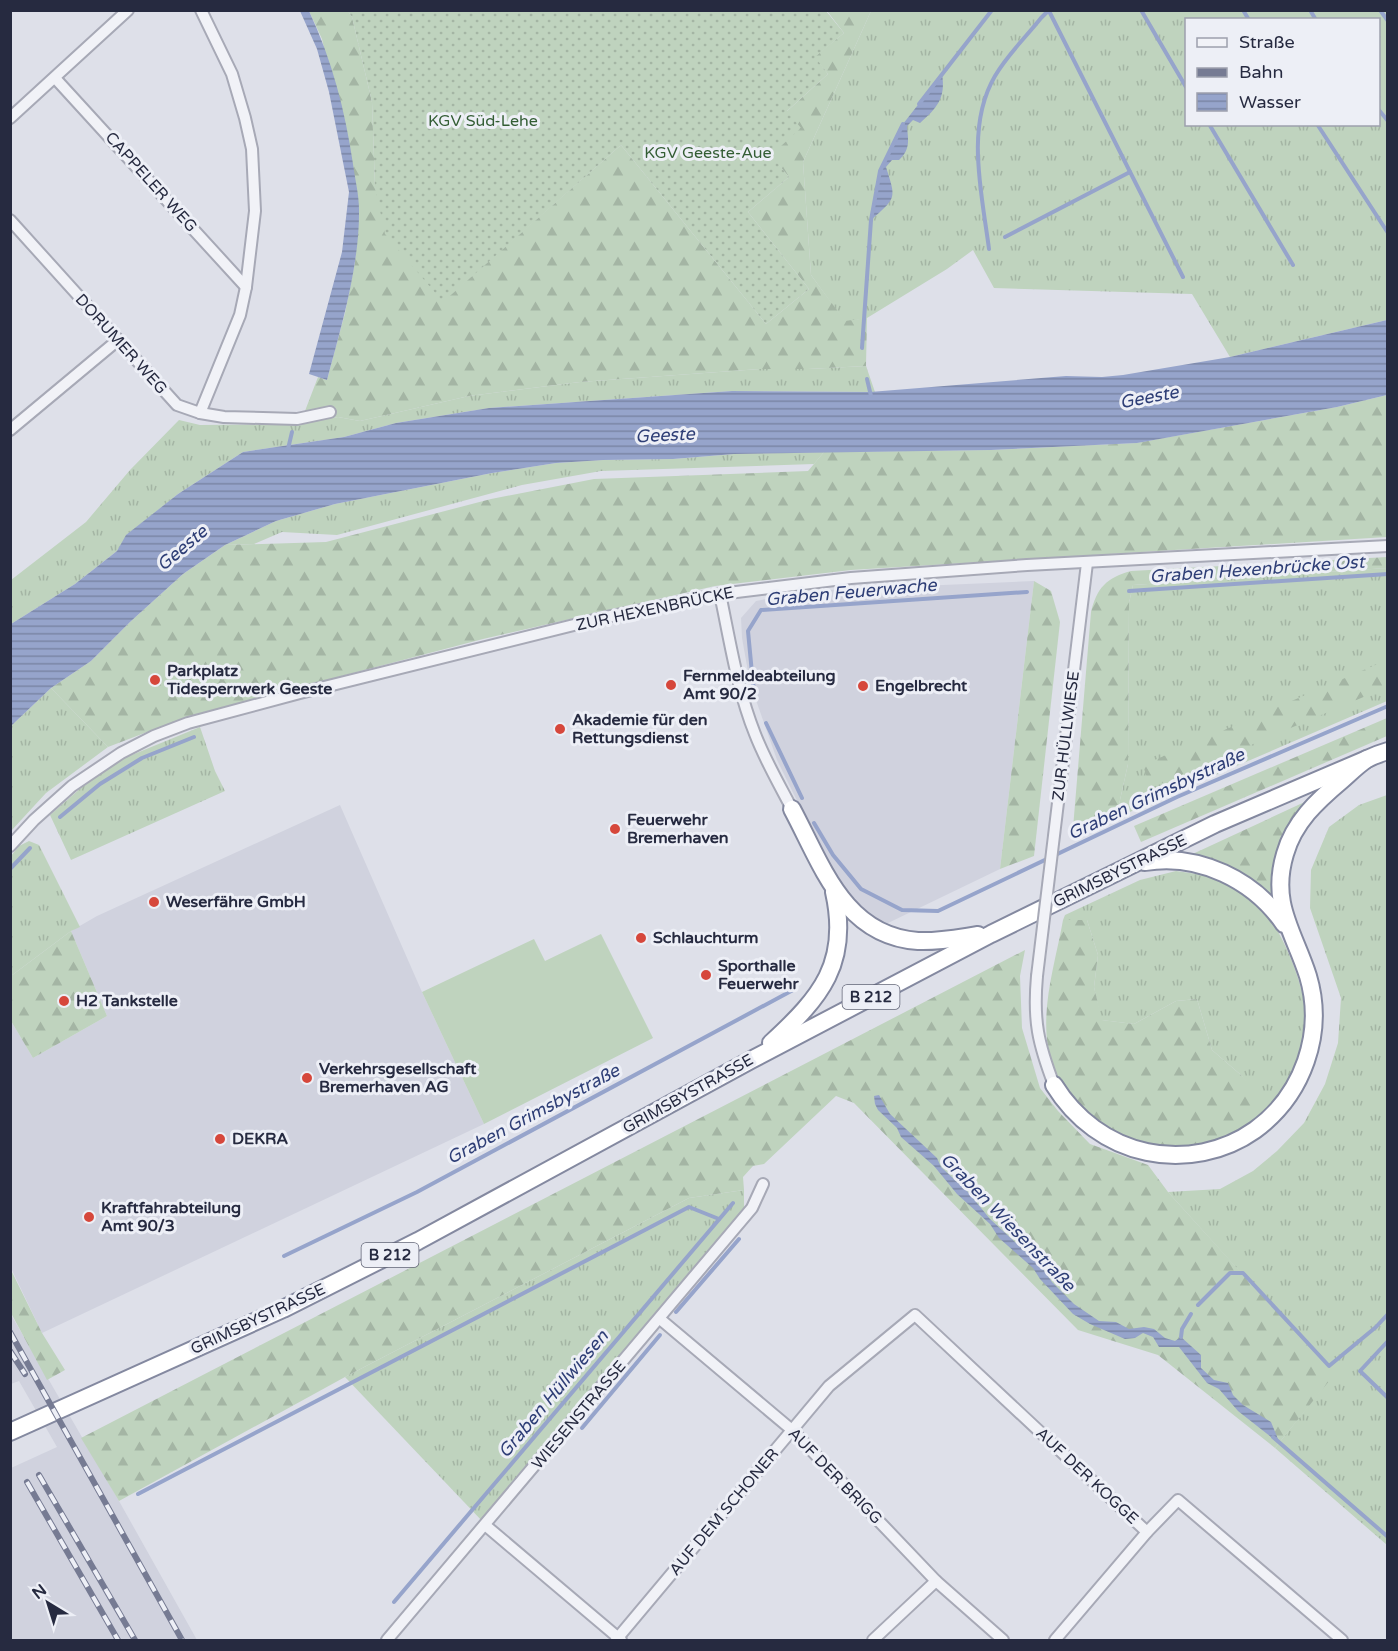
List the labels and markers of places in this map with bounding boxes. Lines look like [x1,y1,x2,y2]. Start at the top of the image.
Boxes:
place label: Parkplatz Tidesperrwerk Geeste [166,661,332,699]
place label: Fernmeldeabteilung Amt 90/2 [683,666,836,704]
marker: Parkplatz Tidesperrwerk Geeste [148,673,162,687]
place label: Engelbrecht [875,676,968,696]
marker: Fernmeldeabteilung Amt 90/2 [664,678,678,692]
marker: Engelbrecht [856,679,870,693]
place label: Akademie für den Rettungsdienst [572,710,707,748]
marker: Akademie für den Rettungsdienst [553,722,567,736]
place label: Feuerwehr Bremerhaven [627,810,729,848]
marker: Feuerwehr Bremerhaven [608,822,622,836]
place label: Weserfähre GmbH [166,892,306,912]
marker: Weserfähre GmbH [147,895,161,909]
place label: Schlauchturm [653,928,759,948]
marker: Schlauchturm [634,931,648,945]
place label: Sporthalle Feuerwehr [718,956,799,994]
marker: Sporthalle Feuerwehr [699,968,713,982]
place label: H2 Tankstelle [76,991,178,1011]
marker: H2 Tankstelle [57,994,71,1008]
place label: Verkehrsgesellschaft Bremerhaven AG [319,1059,477,1097]
marker: Verkehrsgesellschaft Bremerhaven AG [300,1071,314,1085]
place label: DEKRA [232,1129,288,1149]
marker: DEKRA [213,1132,227,1146]
place label: Kraftfahrabteilung Amt 90/3 [101,1198,241,1236]
marker: Kraftfahrabteilung Amt 90/3 [82,1210,96,1224]

